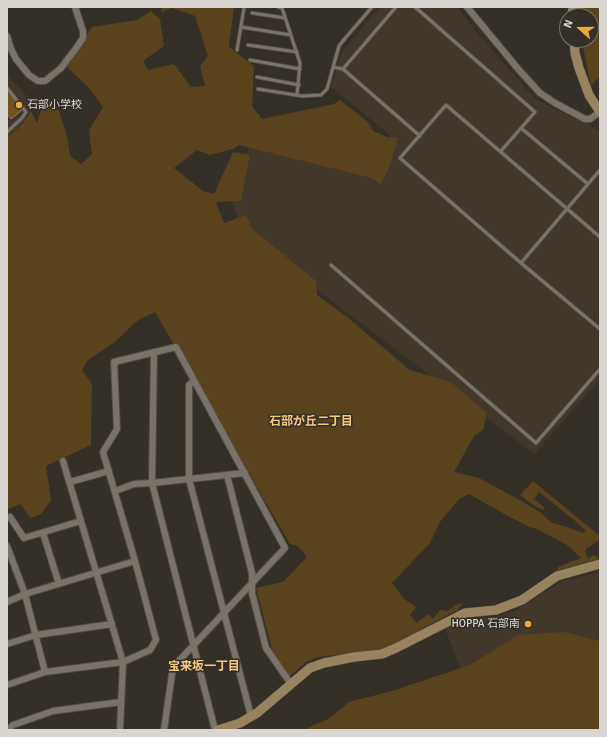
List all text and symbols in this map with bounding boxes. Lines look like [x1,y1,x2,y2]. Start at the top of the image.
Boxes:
north arrow [559,8,599,48]
text: N [561,18,576,30]
place label: 石部小学校 [27,98,82,112]
marker: 石部小学校 [14,100,24,110]
district label: 石部が丘二丁目 [269,415,353,429]
place label: HOPPA 石部南 [451,617,520,631]
marker: HOPPA 石部南 [523,619,533,629]
district label: 宝来坂一丁目 [168,660,240,674]

